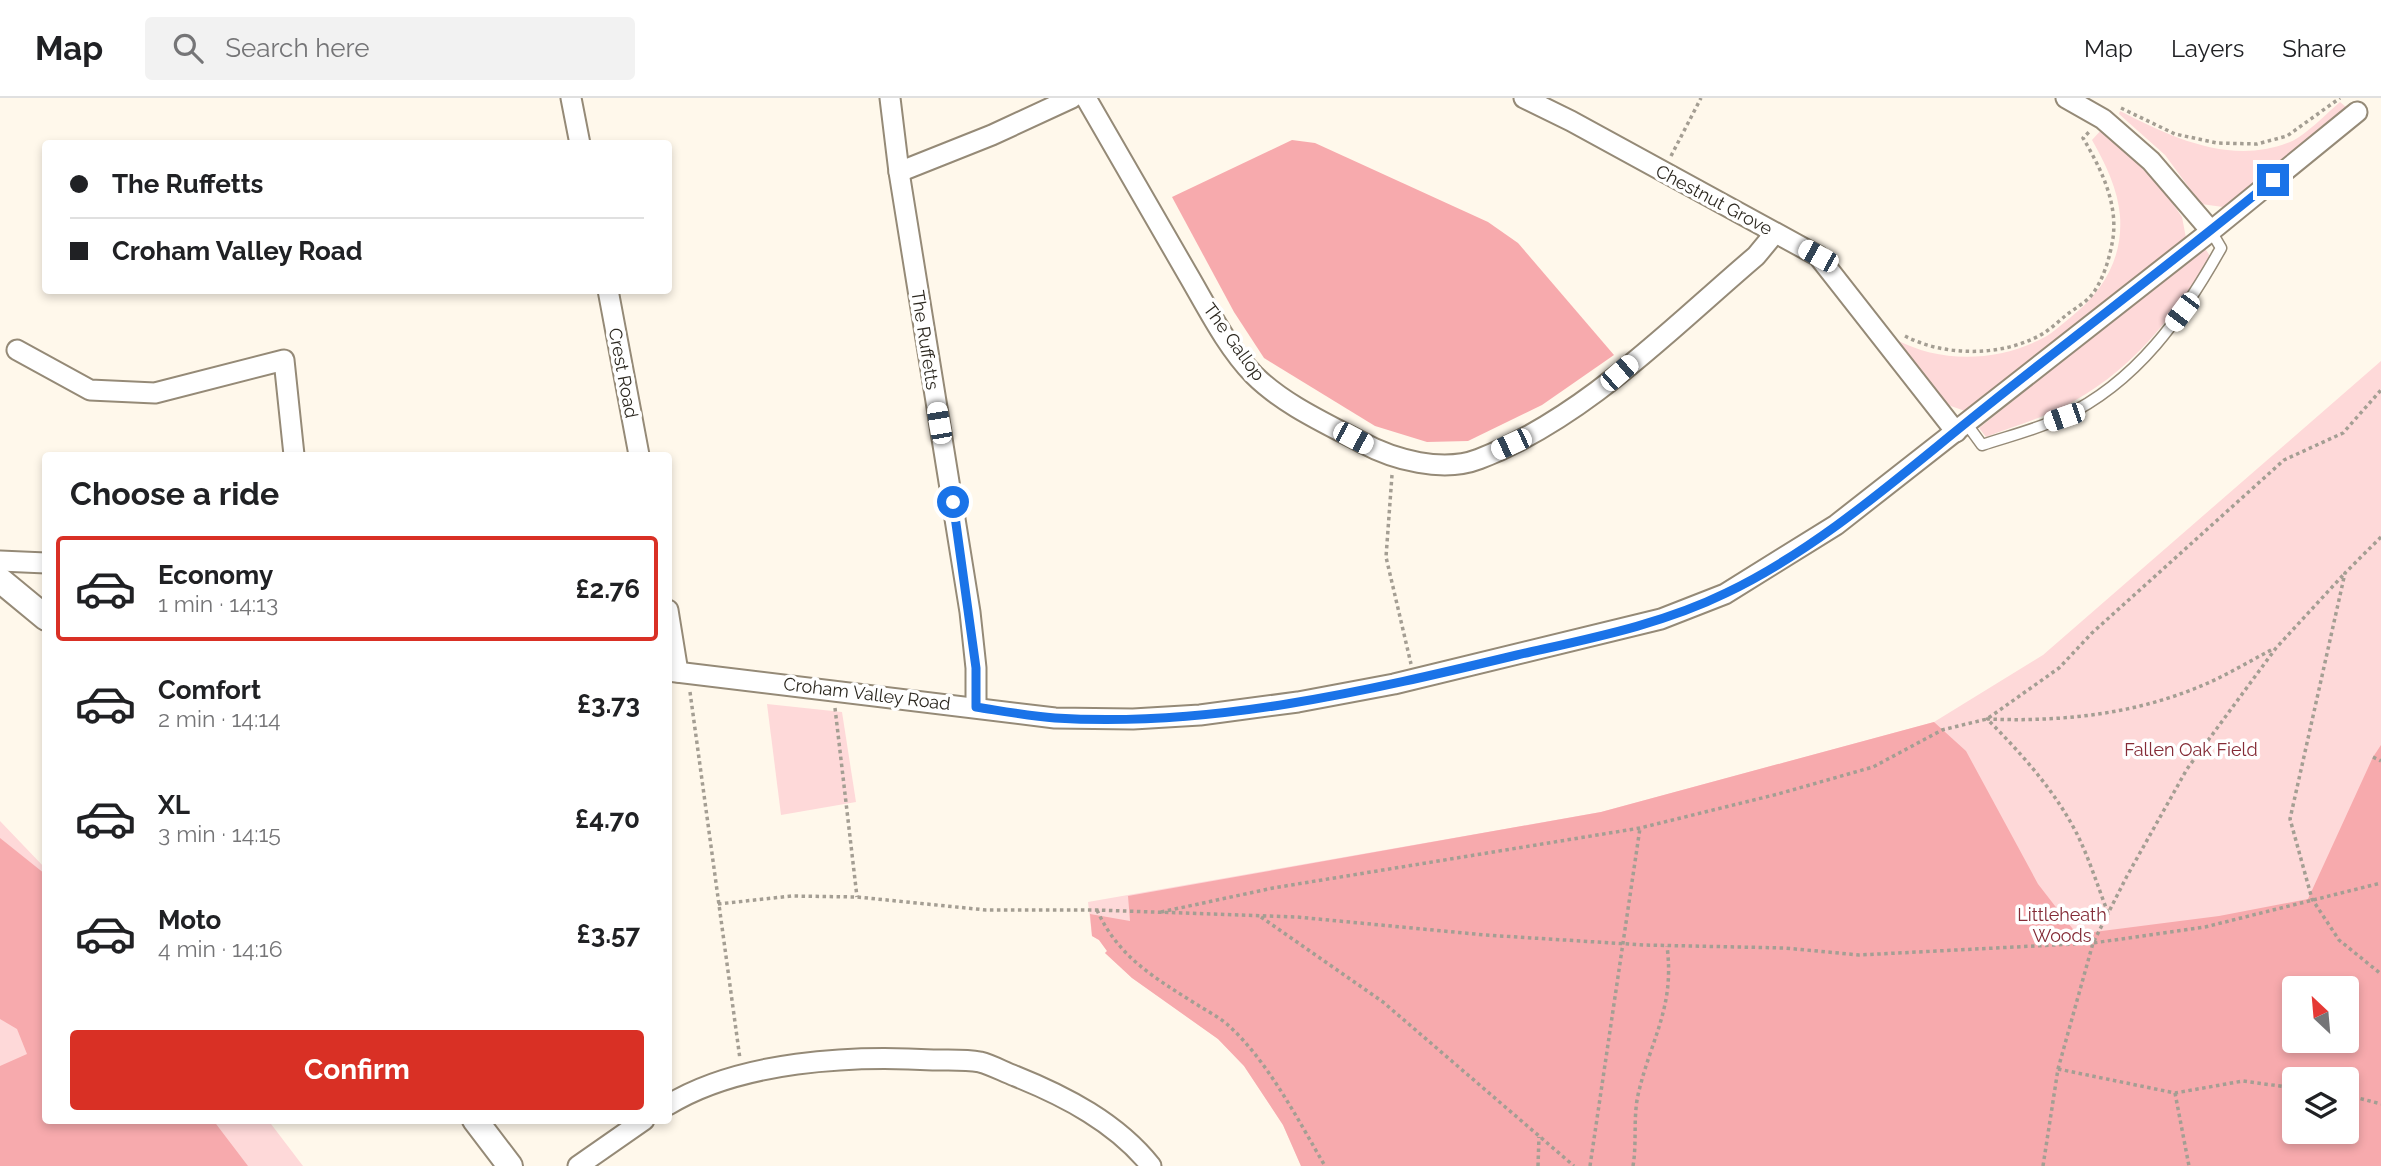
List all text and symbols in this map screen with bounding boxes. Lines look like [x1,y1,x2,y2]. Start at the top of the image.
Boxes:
search box [145,17,635,80]
text: Map [35,29,103,68]
icon: search [169,29,207,67]
text: Search here [225,33,370,63]
text: Map [2084,34,2133,63]
text: Layers [2171,34,2244,63]
text: Share [2282,34,2346,63]
street label: Chestnut Grove [1652,160,1777,239]
route end [2257,164,2289,196]
text: The Ruffetts [112,169,263,199]
text: Croham Valley Road [112,236,362,266]
car [1795,237,1842,275]
street label: The Ruffetts [907,289,944,391]
car [2161,289,2204,335]
street label: The Gallop [1199,299,1270,385]
street label: Crest Road [604,326,643,420]
car [1597,351,1642,395]
car [926,400,953,446]
car [2041,400,2088,434]
car [1330,419,1377,457]
car [1488,426,1535,462]
text: Choose a ride [70,475,279,512]
route start [937,486,969,518]
icon: car [74,557,137,620]
text: Economy [158,560,273,590]
text: £2.76 [575,574,640,604]
text: 1 min · 14:13 [158,590,278,617]
icon: car [74,672,137,735]
street label: Croham Valley Road [782,673,952,714]
text: Comfort [158,675,261,705]
text: £3.73 [577,689,640,719]
text: 2 min · 14:14 [158,705,281,732]
park label: Fallen Oak Field [2124,739,2258,760]
icon: car [74,787,137,850]
text: XL [158,790,190,820]
text: £4.70 [575,804,640,834]
text: 3 min · 14:15 [158,820,281,847]
icon: car [74,902,137,965]
park label: Littleheath Woods [2017,904,2107,946]
text: Moto [158,905,221,935]
text: £3.57 [576,919,640,949]
text: 4 min · 14:16 [158,935,283,962]
north arrow [2282,976,2359,1054]
map controls [2282,976,2359,1144]
button: Confirm [70,1030,644,1110]
button: layers [2282,1067,2359,1144]

